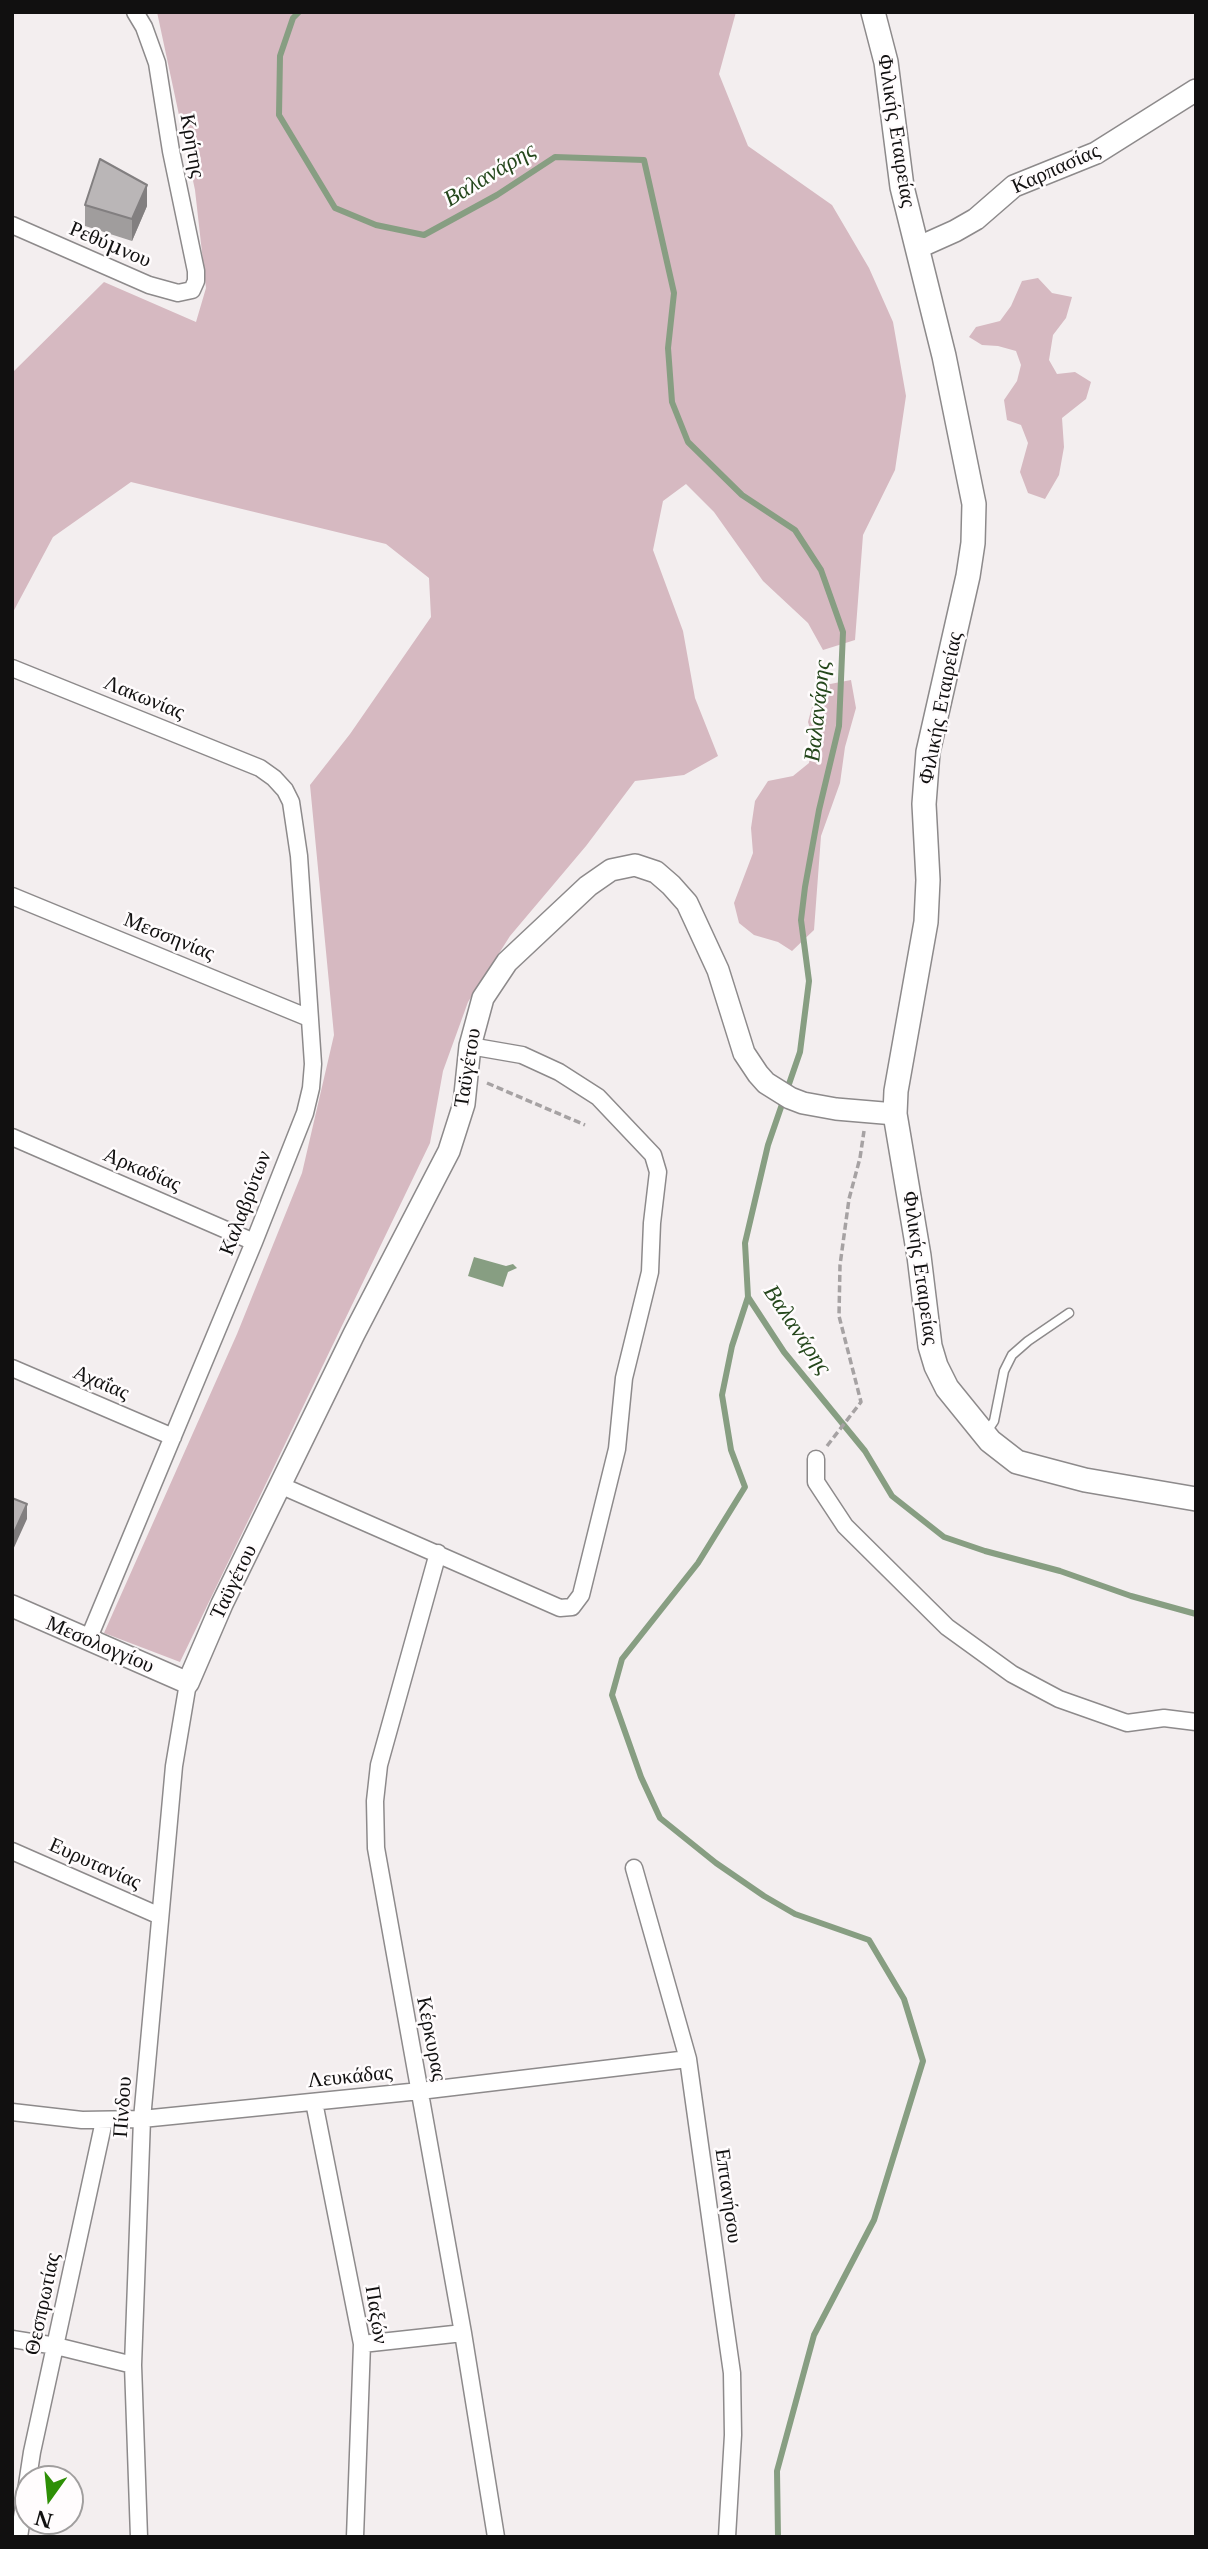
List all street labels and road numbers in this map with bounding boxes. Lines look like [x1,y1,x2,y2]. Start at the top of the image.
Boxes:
street label: Φιλικής Εταιρείας [871,53,921,209]
street label: Κρήτης [174,112,210,180]
street label: Καρπασίας [1008,138,1104,200]
street label: Ρεθύμνου [65,217,155,273]
street label: Φιλικής Εταιρείας [914,630,968,786]
street label: Λακωνίας [100,670,188,726]
street label: Μεσσηνίας [120,907,218,967]
street label: Ταϋγέτου [449,1026,487,1110]
street label: Αρκαδίας [99,1142,185,1198]
street label: Καλαβρύτων [215,1147,277,1259]
street label: Φιλικής Εταιρείας [897,1190,943,1346]
street label: Αχαΐας [69,1360,133,1406]
street label: Ταϋγέτου [205,1540,263,1624]
street label: Μεσολογγίου [42,1611,158,1679]
street label: Ευρυτανίας [45,1833,145,1895]
street label: Κέρκυρας [410,1995,452,2083]
street label: Λευκάδας [306,2060,394,2094]
street label: Πίνδου [108,2076,138,2138]
street label: Επτανήσου [709,2147,747,2245]
street label: Θεσπρωτίας [20,2251,66,2357]
street label: Παξών [359,2284,393,2346]

